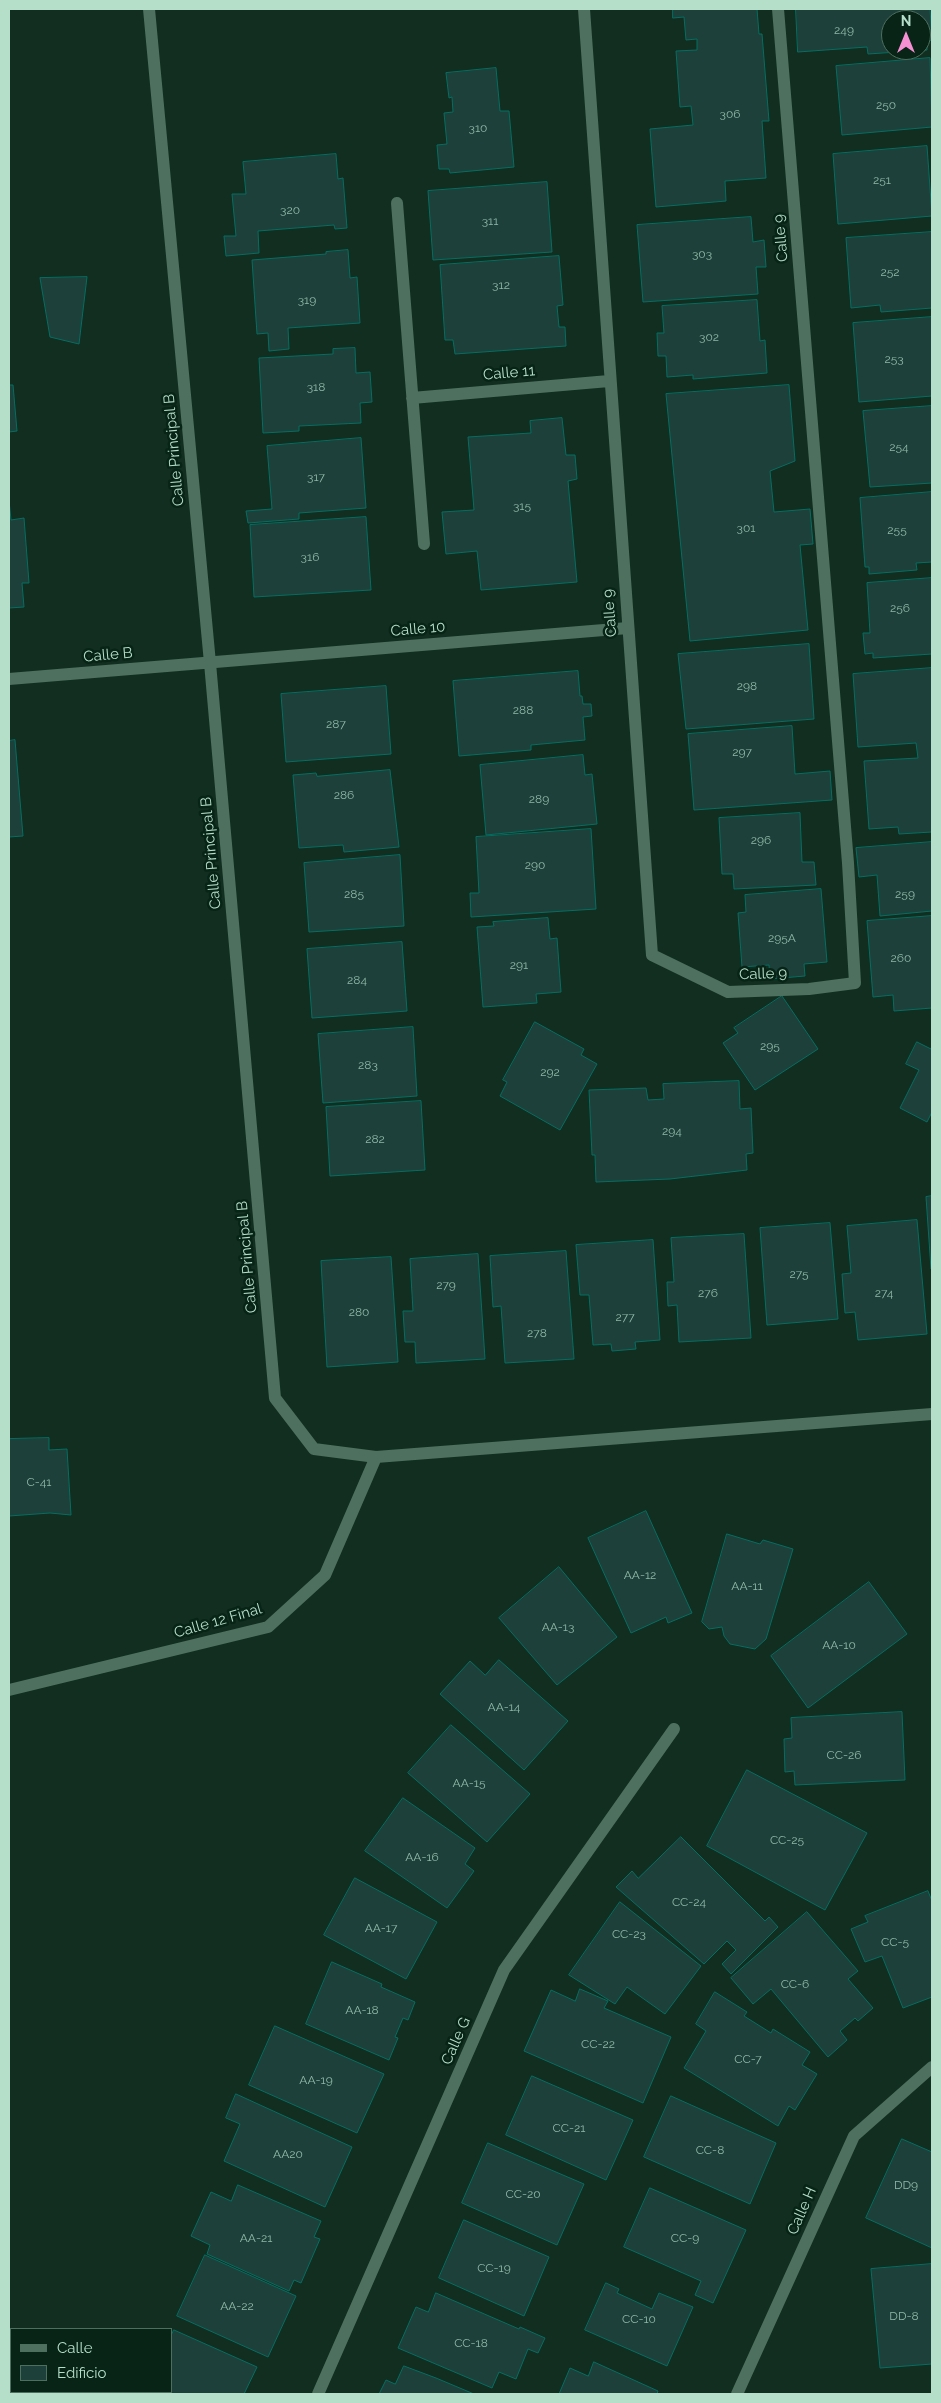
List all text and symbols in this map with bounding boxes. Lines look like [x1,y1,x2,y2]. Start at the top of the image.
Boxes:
north arrow [881,10,931,60]
text: N [901,13,911,29]
house number: 249 [834,23,854,37]
house number: 250 [876,98,896,112]
house number: 306 [720,107,740,121]
house number: 310 [469,121,487,135]
house number: 251 [873,173,891,187]
house number: 320 [280,203,300,217]
street label: Calle 9 [770,213,792,263]
house number: 311 [482,214,498,228]
house number: 303 [692,247,712,261]
house number: 252 [880,265,900,279]
house number: 312 [492,278,510,292]
house number: 319 [298,293,316,307]
house number: 302 [699,330,719,344]
house number: 253 [884,352,904,366]
street label: Calle 11 [482,362,536,384]
house number: 318 [307,380,325,394]
street label: Calle Principal B [160,393,188,507]
house number: 254 [889,440,909,454]
house number: 317 [307,470,325,484]
house number: 315 [513,499,531,513]
house number: 301 [737,521,755,535]
house number: 255 [887,523,907,537]
house number: 316 [301,550,319,564]
street label: Calle 9 [599,588,621,638]
house number: 256 [890,601,910,615]
street label: Calle 10 [390,618,446,640]
street label: Calle B [83,644,133,666]
house number: 298 [737,679,757,693]
house number: 288 [513,703,533,717]
house number: 287 [326,717,346,731]
house number: 297 [732,745,752,759]
house number: 286 [334,788,354,802]
house number: 289 [529,792,549,806]
street label: Calle Principal B [197,796,225,910]
house number: 296 [751,833,771,847]
house number: 290 [525,858,545,872]
house number: 285 [344,887,364,901]
house number: 259 [895,887,915,901]
house number: 295A [768,931,796,945]
house number: 260 [891,951,911,965]
house number: 291 [510,958,528,972]
street label: Calle 9 [739,964,787,984]
house number: 284 [347,973,367,987]
house number: 295 [760,1039,780,1053]
house number: 283 [358,1058,378,1072]
house number: 292 [540,1065,560,1079]
house number: 294 [662,1124,682,1138]
house number: 282 [365,1132,385,1146]
street label: Calle Principal B [233,1200,261,1314]
house number: 275 [789,1267,809,1281]
house number: 279 [436,1278,456,1292]
house number: 276 [698,1286,718,1300]
house number: 274 [875,1286,893,1300]
house number: 280 [349,1305,369,1319]
house number: 277 [615,1310,635,1324]
house number: 278 [527,1326,547,1340]
house number: C-41 [27,1475,51,1489]
house number: AA-12 [624,1568,656,1582]
house number: AA-11 [731,1579,763,1593]
street label: Calle 12 Final [172,1600,264,1642]
house number: AA-13 [542,1620,574,1634]
house number: AA-10 [822,1638,856,1652]
house number: AA-14 [488,1700,520,1714]
house number: CC-26 [827,1748,861,1762]
house number: AA-15 [453,1776,485,1790]
house number: CC-25 [770,1833,804,1847]
house number: AA-16 [405,1850,439,1864]
house number: CC-24 [672,1895,706,1909]
house number: AA-17 [365,1921,397,1935]
house number: CC-23 [612,1927,646,1941]
house number: CC-5 [881,1935,909,1949]
house number: CC-6 [781,1977,809,1991]
house number: AA-18 [345,2003,379,2017]
street label: Calle G [438,2015,474,2067]
house number: CC-22 [581,2037,615,2051]
house number: CC-7 [734,2052,762,2066]
house number: AA-19 [299,2073,333,2087]
house number: CC-21 [553,2121,585,2135]
house number: CC-8 [696,2143,724,2157]
house number: AA20 [273,2147,303,2161]
house number: DD9 [894,2178,918,2192]
street label: Calle H [784,2184,820,2238]
house number: CC-20 [506,2187,540,2201]
house number: AA-21 [240,2231,272,2245]
house number: CC-9 [671,2231,699,2245]
house number: CC-19 [477,2261,511,2275]
house number: AA-22 [220,2299,254,2313]
house number: DD-8 [889,2309,919,2323]
house number: CC-10 [622,2312,656,2326]
legend [10,2328,172,2393]
house number: CC-18 [454,2336,488,2350]
text: Calle [57,2339,92,2357]
text: Edificio [57,2364,107,2382]

